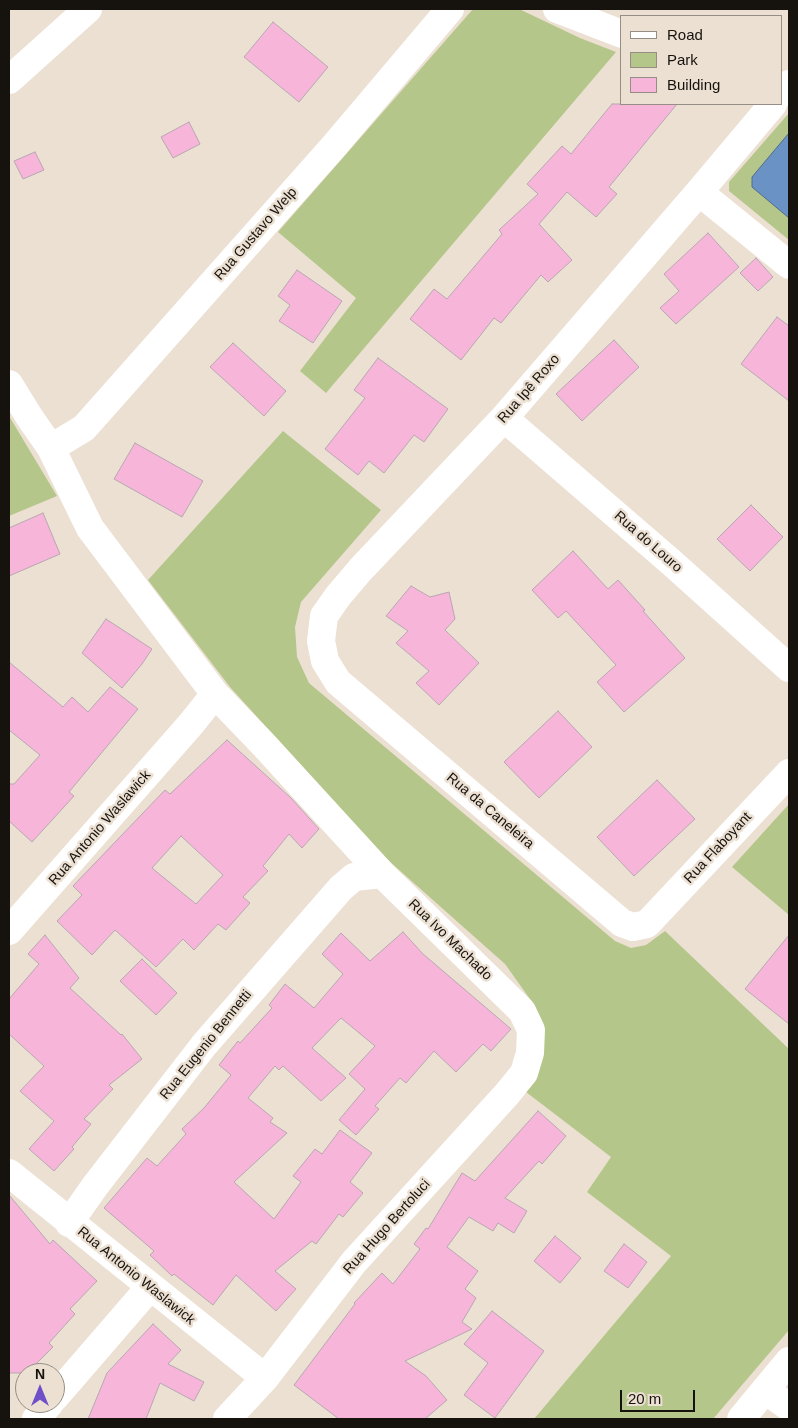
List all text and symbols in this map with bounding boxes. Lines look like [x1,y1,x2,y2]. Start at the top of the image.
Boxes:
legend [620,15,783,105]
text: Road [667,26,703,43]
text: Park [667,51,698,68]
text: Building [667,76,720,93]
street label: Rua Gustavo Welp [211,184,301,284]
street label: Rua Ipê Roxo [495,351,563,427]
street label: Rua do Louro [610,508,686,576]
street label: Rua Antonio Waslawick [46,767,154,889]
street label: Rua da Caneleira [443,770,537,852]
street label: Rua Flaboyant [681,809,755,887]
street label: Rua Ivo Machado [405,896,495,984]
street label: Rua Eugenio Bennetti [157,987,255,1103]
street label: Rua Hugo Bertoluci [340,1176,434,1278]
street label: Rua Antonio Waslawick [74,1223,198,1329]
north arrow [15,1363,65,1413]
text: N [35,1366,45,1382]
scale bar [623,1380,698,1412]
text: 20 m [628,1390,661,1407]

